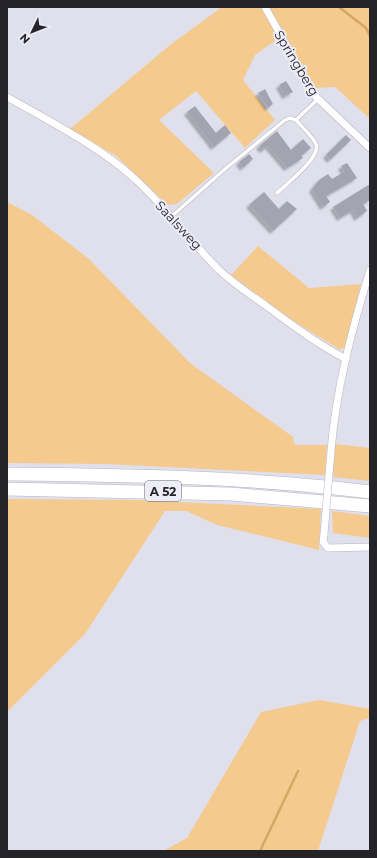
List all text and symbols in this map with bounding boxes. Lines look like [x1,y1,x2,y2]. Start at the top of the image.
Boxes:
north arrow [12,12,52,52]
street label: Springberg [271,27,323,99]
text: N [17,31,33,47]
street label: Saalsweg [152,197,206,253]
road number: A 52 [145,481,181,501]

